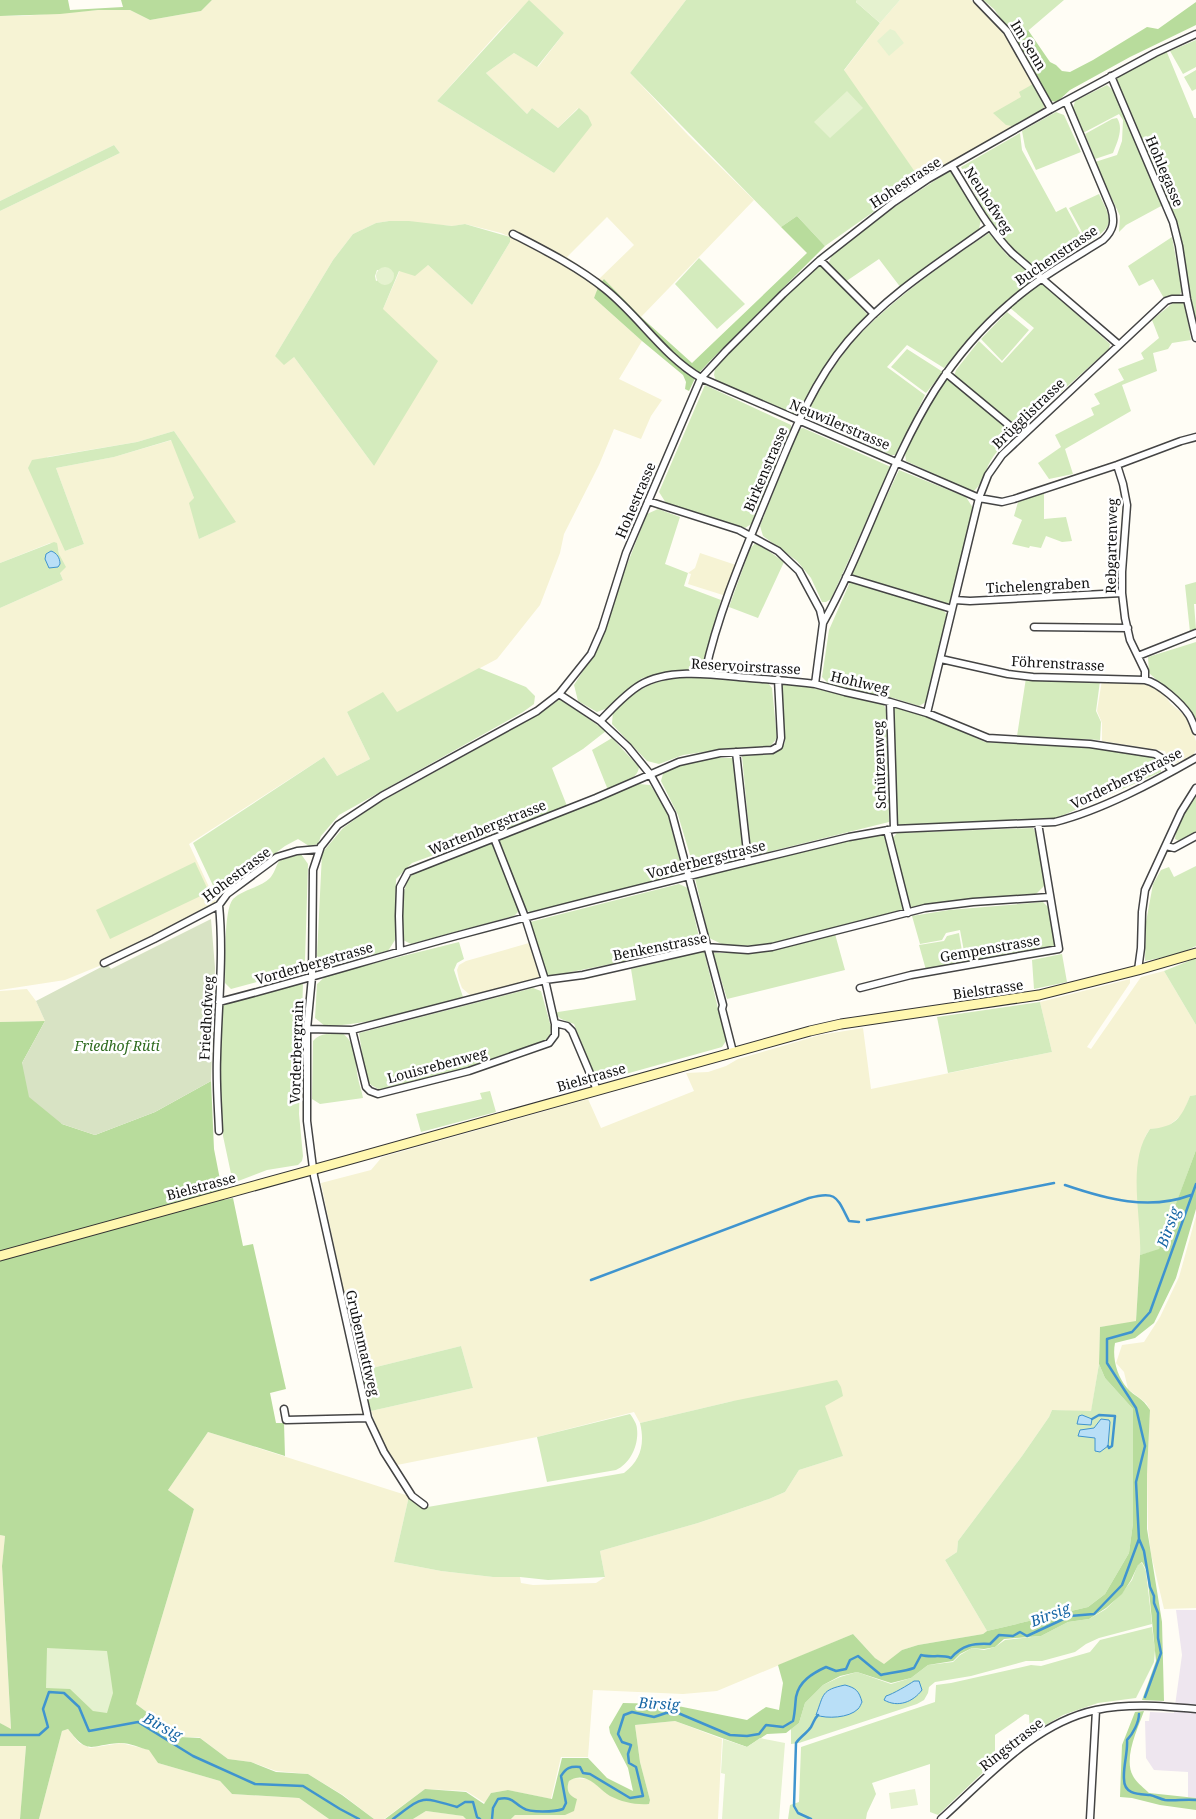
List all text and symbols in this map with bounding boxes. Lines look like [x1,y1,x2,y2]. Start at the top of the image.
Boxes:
street label: Im Senn [1007,16,1051,74]
street label: Hohlegasse [1142,133,1188,209]
street label: Hohestrasse [866,152,944,212]
street label: Neuhofweg [960,163,1018,238]
street label: Buchenstrasse [1011,220,1101,290]
street label: Brügglistrasse [988,373,1068,453]
street label: Neuwilerstrasse [787,394,893,454]
street label: Birkenstrasse [739,424,791,514]
street label: Hohestrasse [610,459,660,541]
street label: Rebgartenweg [1101,497,1121,594]
street label: Tichelengraben [986,573,1090,597]
street label: Föhrenstrasse [1011,651,1105,675]
street label: Reservoirstrasse [691,654,801,678]
street label: Hohlweg [829,666,892,698]
street label: Schützenweg [868,720,890,809]
street label: Vorderbergstrasse [1067,743,1185,813]
street label: Wartenbergstrasse [425,795,549,859]
street label: Vorderbergstrasse [645,835,767,883]
street label: Hohestrasse [198,842,274,906]
street label: Benkenstrasse [611,928,709,964]
street label: Gempenstrasse [938,930,1042,966]
street label: Vorderbergstrasse [253,937,375,989]
street label: Friedhofweg [194,975,218,1061]
street label: Bielstrasse [952,975,1024,1003]
street label: Vorderbergrain [285,1000,307,1104]
park label: Friedhof Rüti [73,1036,161,1055]
street label: Louisrebenweg [385,1042,490,1087]
street label: Bielstrasse [554,1058,628,1096]
street label: Bielstrasse [164,1168,238,1204]
water label: Birsig [1151,1204,1185,1251]
street label: Grubenmattweg [342,1288,385,1399]
water label: Birsig [1026,1597,1073,1631]
water label: Birsig [637,1692,681,1714]
water label: Birsig [139,1707,186,1745]
street label: Ringstrasse [975,1713,1047,1775]

